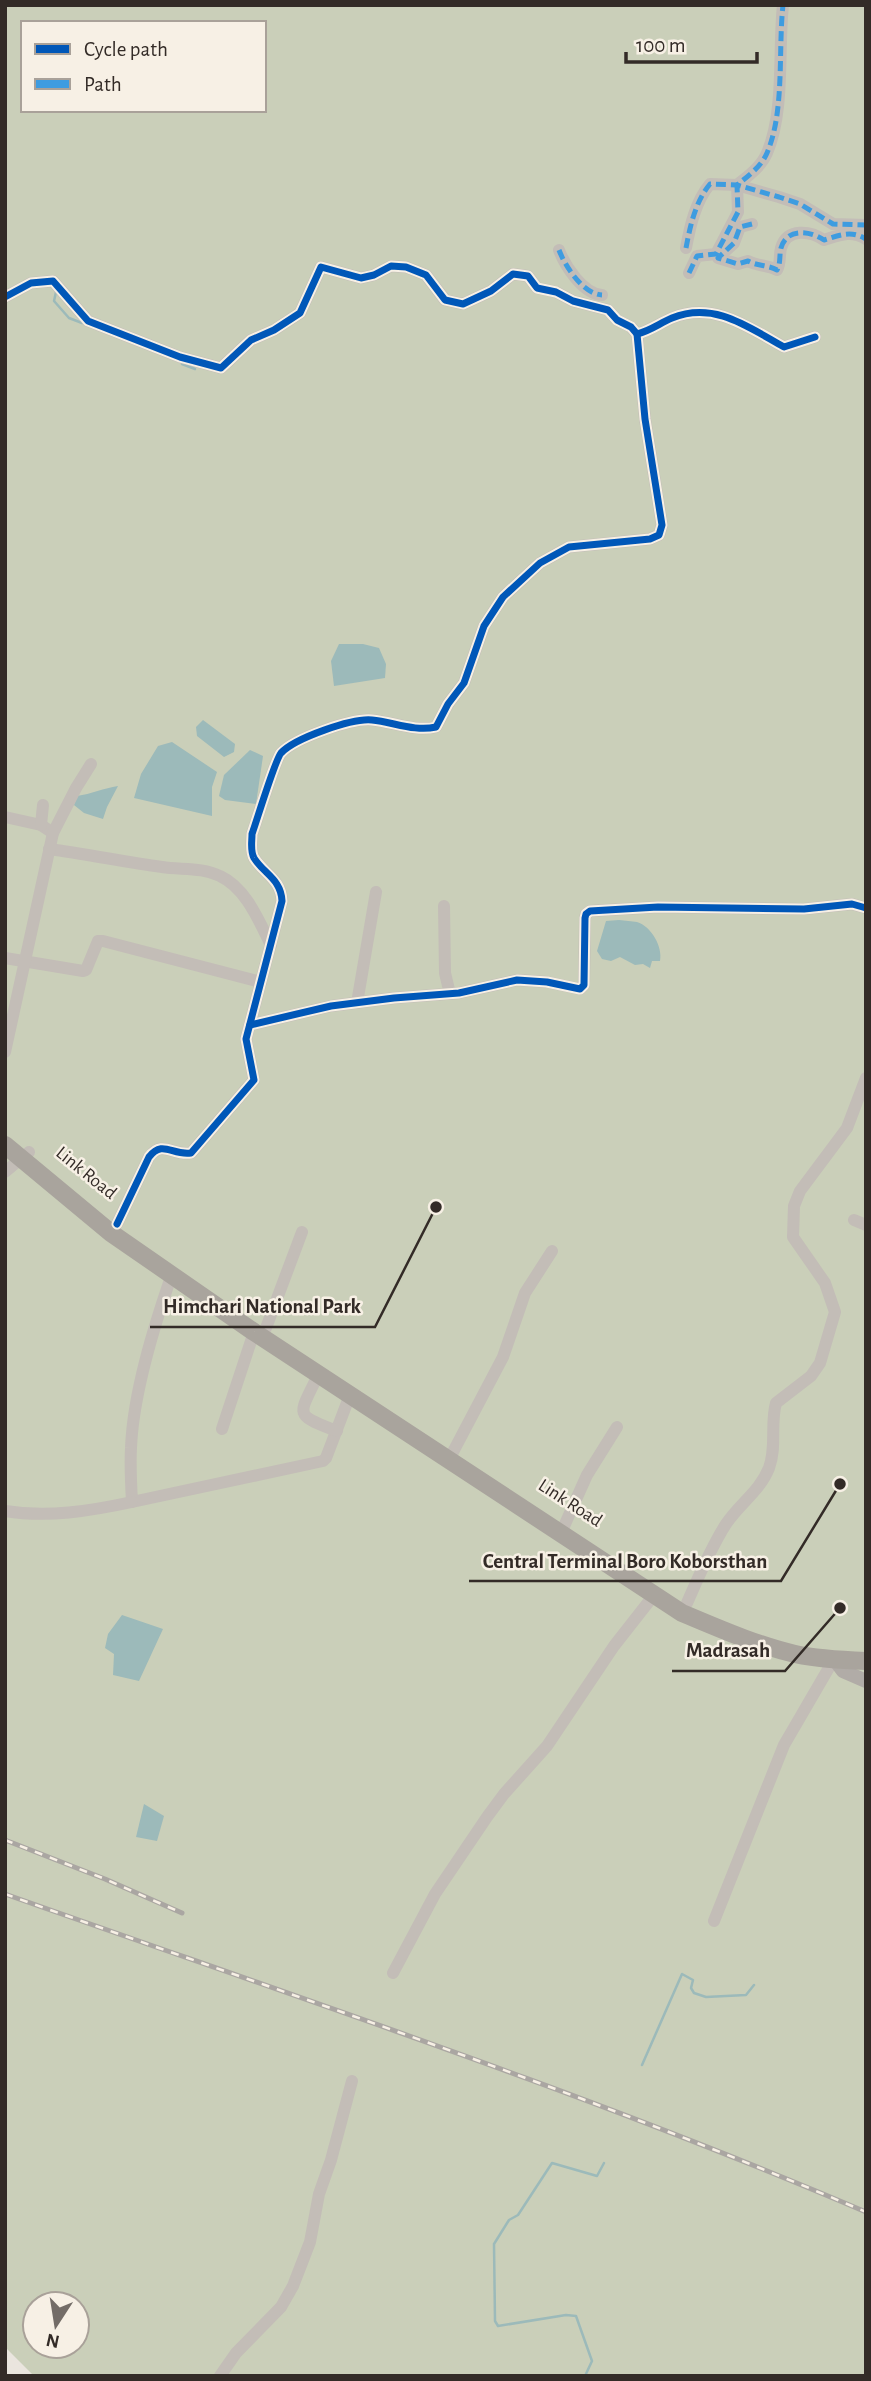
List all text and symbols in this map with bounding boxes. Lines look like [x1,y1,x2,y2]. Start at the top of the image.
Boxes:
legend [21,21,266,112]
scale bar [626,21,757,65]
text: 100 m [636,35,686,56]
text: Cycle path [84,39,168,60]
text: Path [84,74,122,95]
street label: Link Road [52,1143,120,1203]
callout: Himchari National Park [150,1285,375,1327]
text: Himchari National Park [163,1296,362,1317]
street label: Link Road [535,1476,606,1531]
callout: Central Terminal Boro Koborsthan [469,1539,781,1581]
text: Central Terminal Boro Koborsthan [483,1551,767,1572]
callout: Madrasah [672,1629,785,1671]
text: Madrasah [686,1640,770,1661]
north arrow [21,2290,91,2360]
text: N [44,2329,61,2351]

